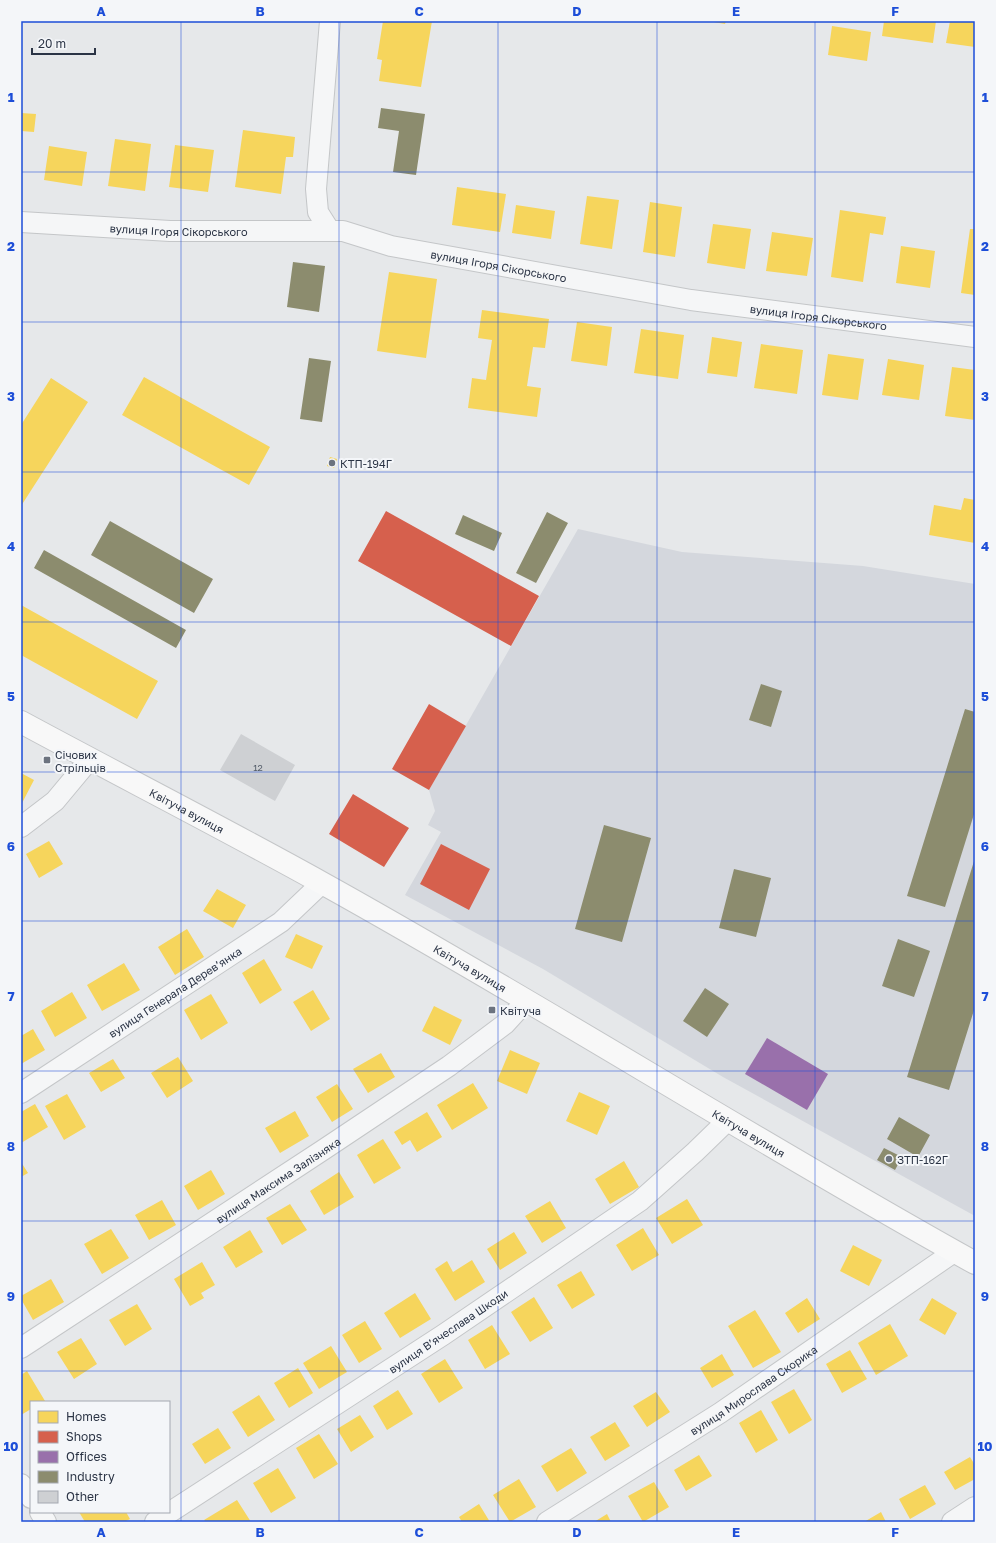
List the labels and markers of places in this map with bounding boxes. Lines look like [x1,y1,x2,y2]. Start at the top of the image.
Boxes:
place label: КТП-194Г [340,457,392,470]
marker: КТП-194Г [327,458,337,468]
place label: Січових Стрільців [55,748,106,774]
marker: Січових Стрільців [42,755,52,765]
place label: Квітуча [500,1004,541,1017]
marker: Квітуча [487,1005,497,1015]
place label: ЗТП-162Г [897,1153,948,1166]
marker: ЗТП-162Г [884,1154,894,1164]

